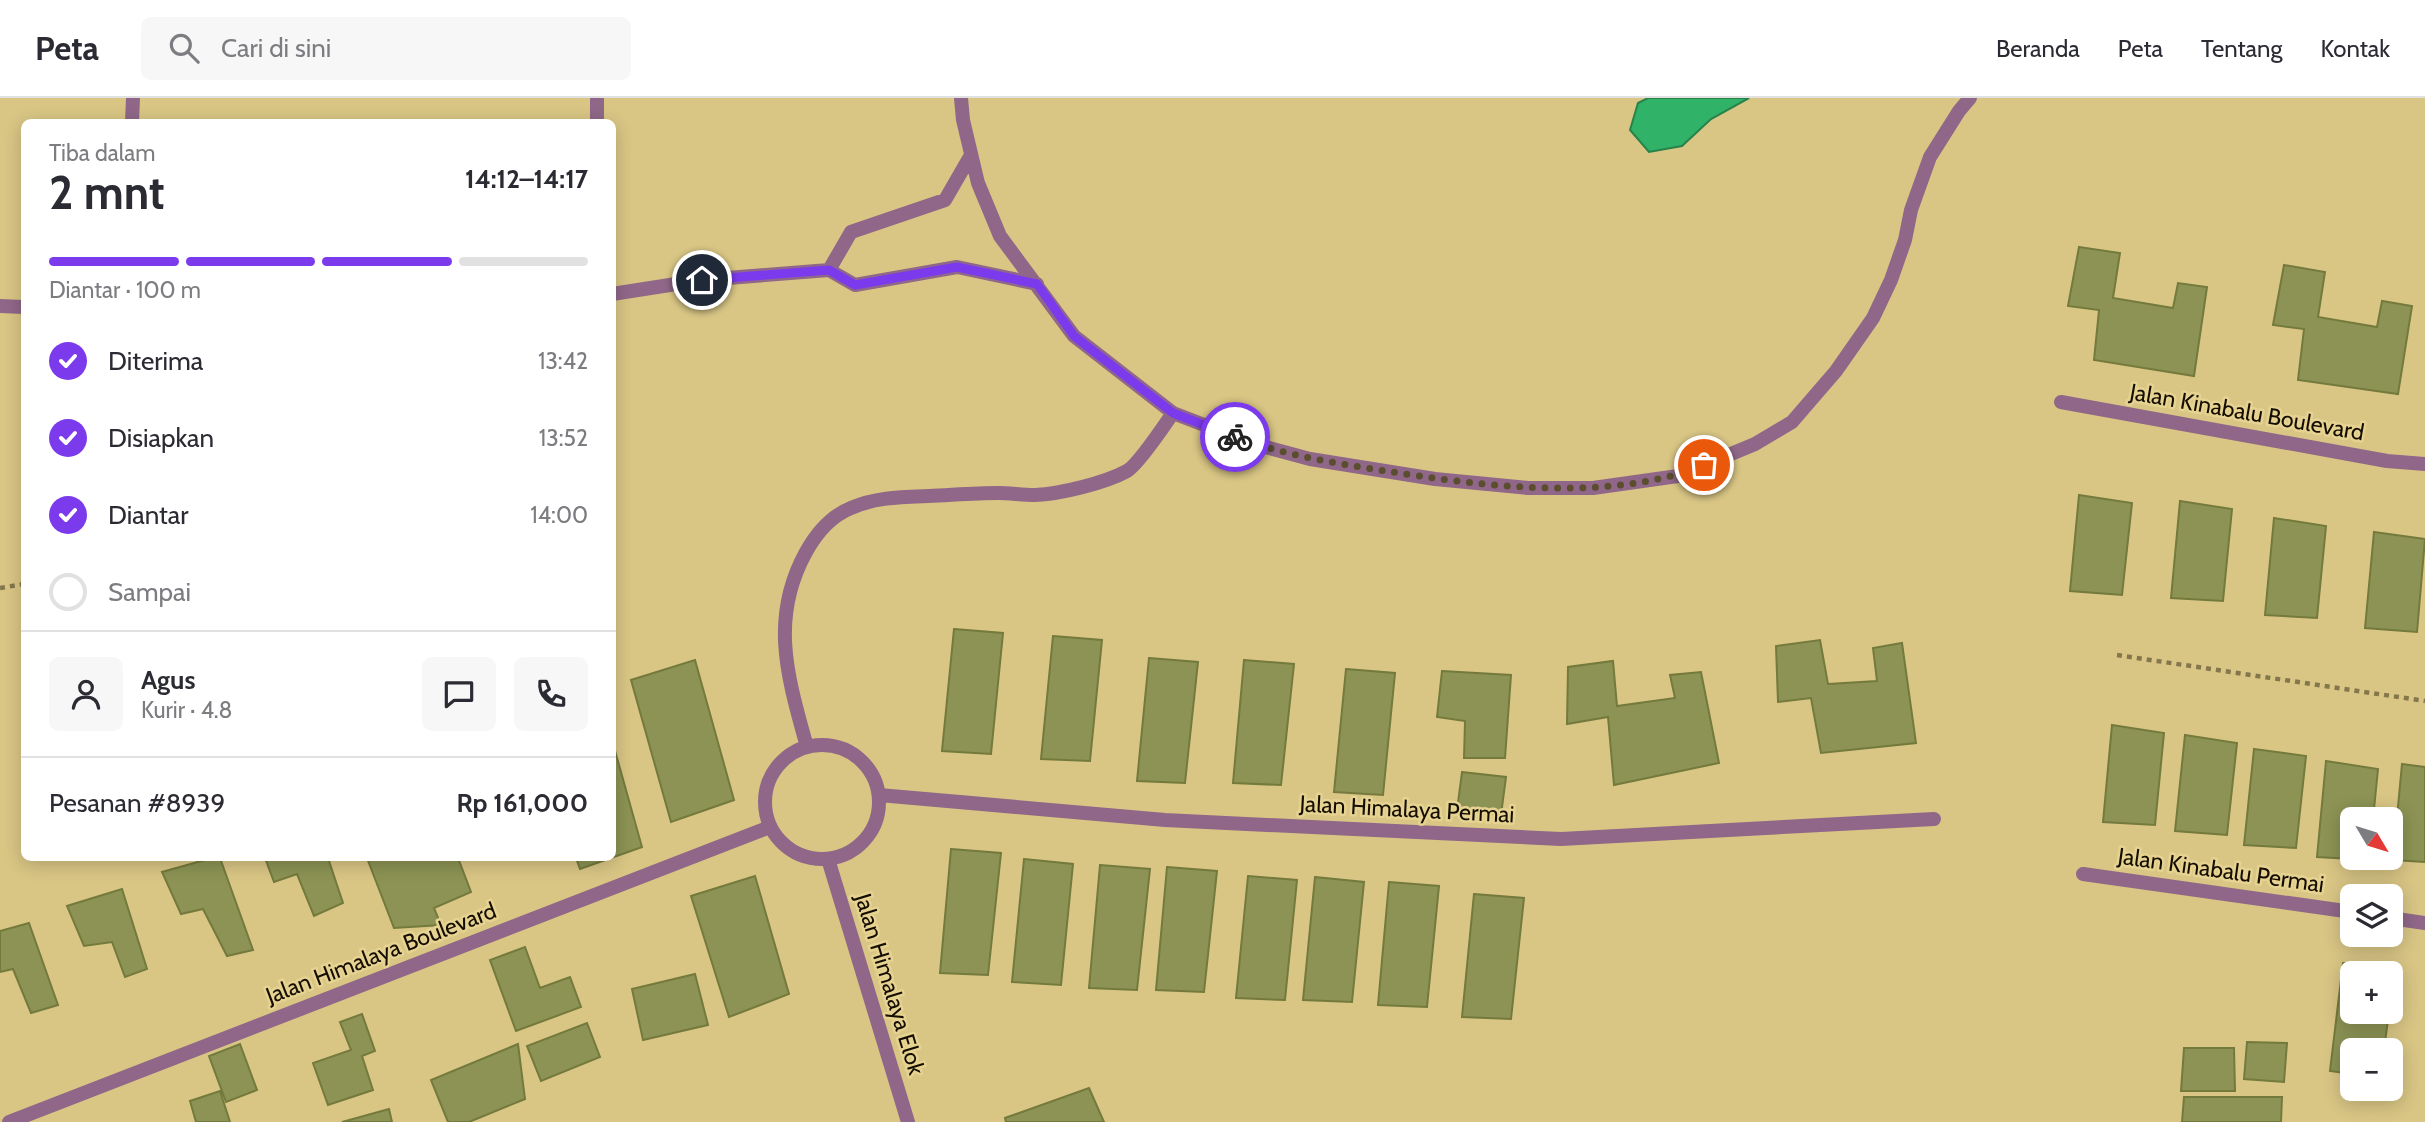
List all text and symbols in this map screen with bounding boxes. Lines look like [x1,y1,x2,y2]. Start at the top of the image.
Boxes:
search box [141,17,631,80]
text: Peta [35,28,99,68]
icon: search [165,29,203,67]
text: Cari di sini [221,32,331,64]
text: Beranda [1996,34,2080,63]
text: Peta [2118,34,2163,63]
text: Tentang [2201,34,2282,63]
text: Kontak [2320,34,2390,63]
text: Tiba dalam [49,139,155,167]
text: 14:12–14:17 [465,163,588,195]
text: 2 mnt [49,165,165,221]
pin [672,250,732,310]
icon: home [683,261,721,299]
text: Diantar · 100 m [49,276,201,304]
icon: check [49,342,87,380]
text: Diterima [108,345,203,377]
text: 13:42 [538,347,588,375]
street label: Jalan Kinabalu Boulevard [2127,377,2366,446]
courier [1200,402,1270,472]
icon: bike [1216,418,1254,456]
icon: check [49,419,87,457]
text: Disiapkan [108,422,214,454]
text: 13:52 [539,424,588,452]
pin [1674,435,1734,495]
icon: bag [1685,446,1723,484]
icon: check [49,496,87,534]
text: Diantar [108,499,189,531]
text: 14:00 [530,501,588,529]
text: Sampai [108,576,191,608]
button: person [49,657,123,731]
button: chat [422,657,496,731]
button: phone [514,657,588,731]
text: Agus [141,664,195,696]
text: Kurir · 4.8 [141,696,232,724]
text: Pesanan #8939 [49,787,225,819]
text: Rp 161,000 [457,787,588,819]
street label: Jalan Himalaya Permai [1298,789,1515,829]
north arrow [2340,807,2403,870]
map controls [2340,807,2403,1101]
street label: Jalan Kinabalu Permai [2115,842,2326,898]
button: layers [2340,884,2403,947]
street label: Jalan Himalaya Elok [849,889,931,1079]
street label: Jalan Himalaya Boulevard [261,896,500,1010]
button: + [2340,961,2403,1024]
button: − [2340,1038,2403,1101]

